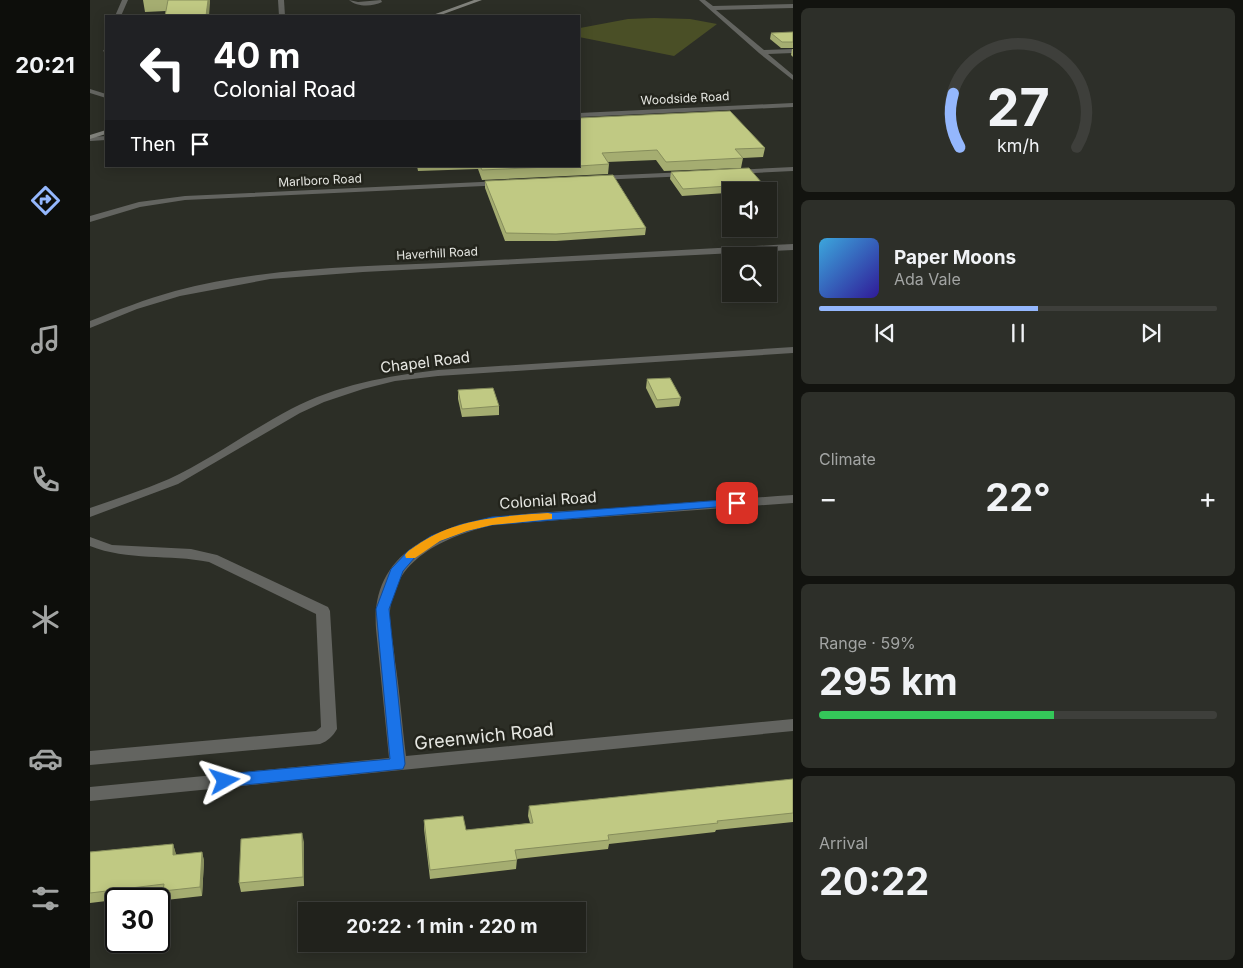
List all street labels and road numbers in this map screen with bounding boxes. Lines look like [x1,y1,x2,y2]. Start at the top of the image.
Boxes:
street label: Woodside Road [640,88,730,108]
street label: Marlboro Road [278,170,362,190]
street label: Haverhill Road [396,243,478,263]
street label: Chapel Road [379,347,471,377]
street label: Colonial Road [499,487,597,513]
street label: Greenwich Road [413,718,555,754]

